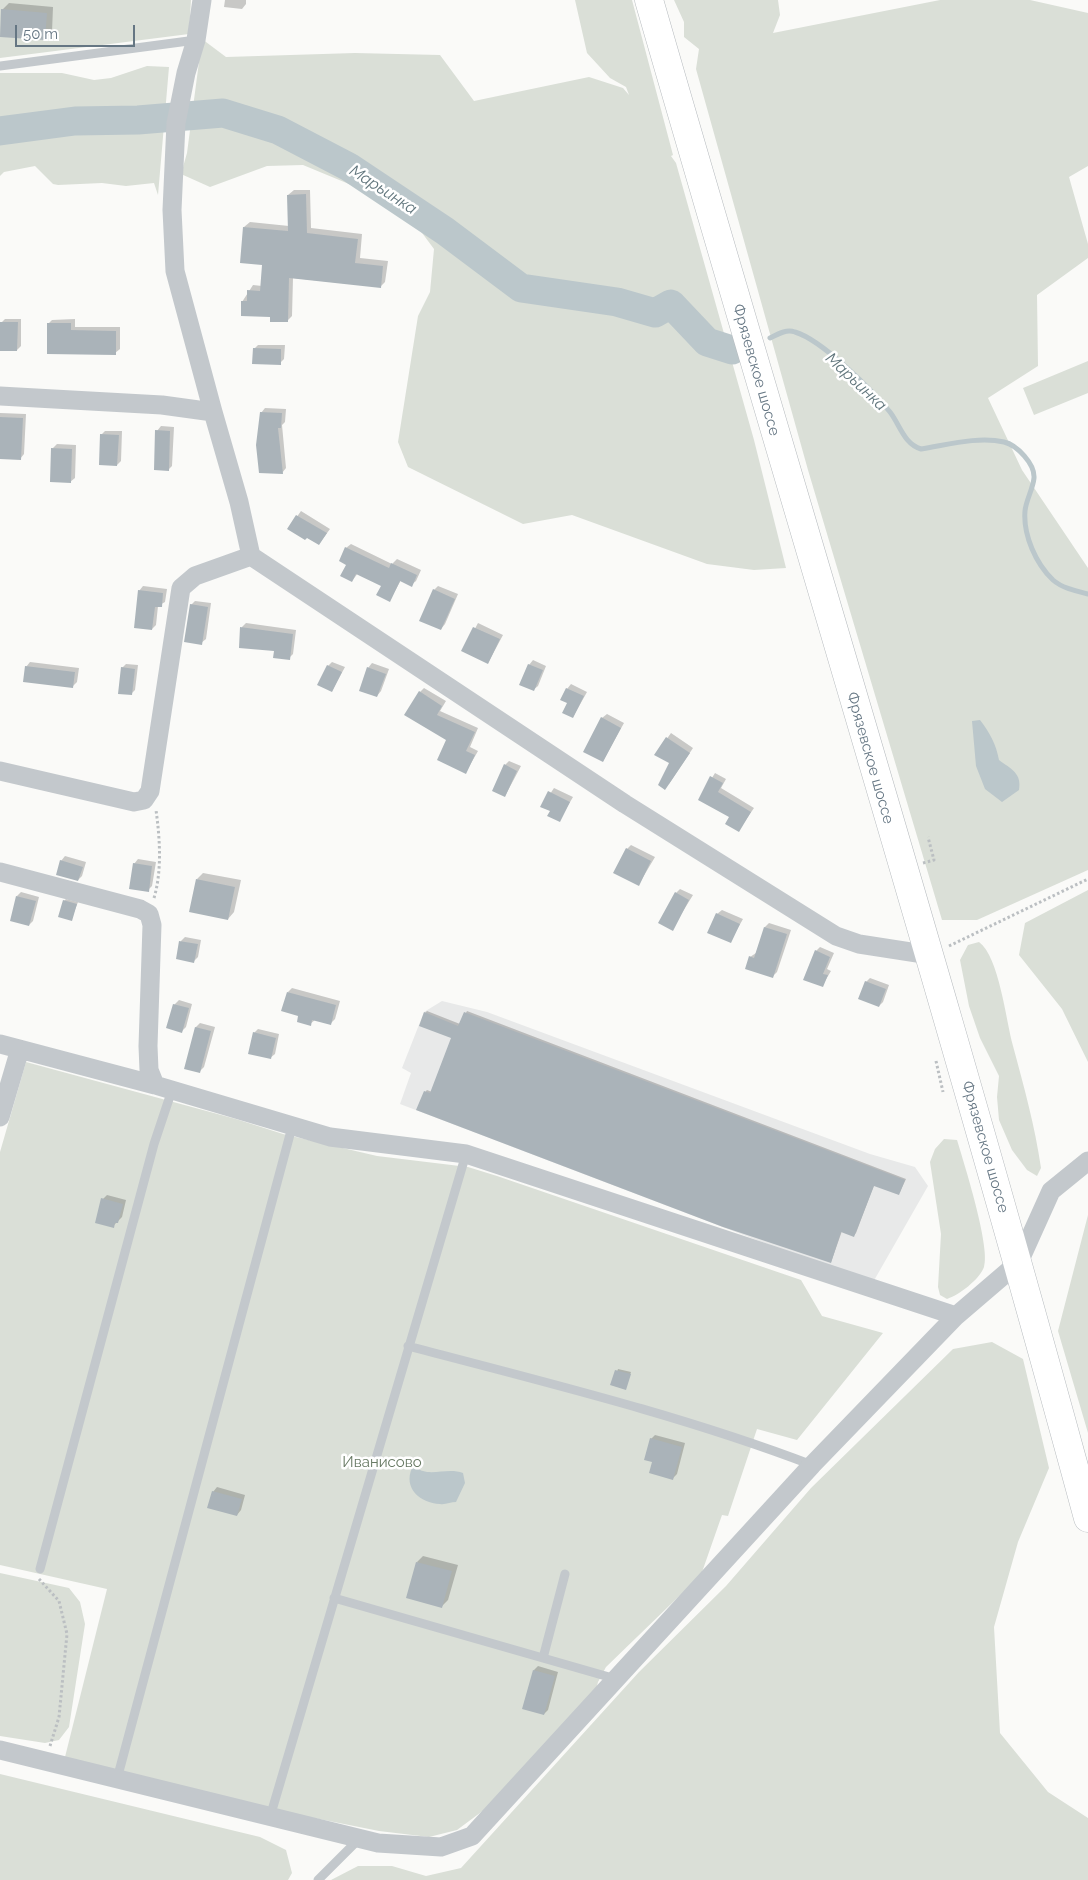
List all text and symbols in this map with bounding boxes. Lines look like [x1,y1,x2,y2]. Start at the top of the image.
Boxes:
scale bar [18,15,138,47]
text: 50 m [23,25,58,43]
water label: Марьинка [346,161,420,219]
street label: Фрязевское шоссе [729,302,783,438]
water label: Марьинка [822,349,890,415]
street label: Фрязевское шоссе [843,690,897,826]
street label: Фрязевское шоссе [958,1079,1012,1215]
park label: Иванисово [342,1453,422,1471]

